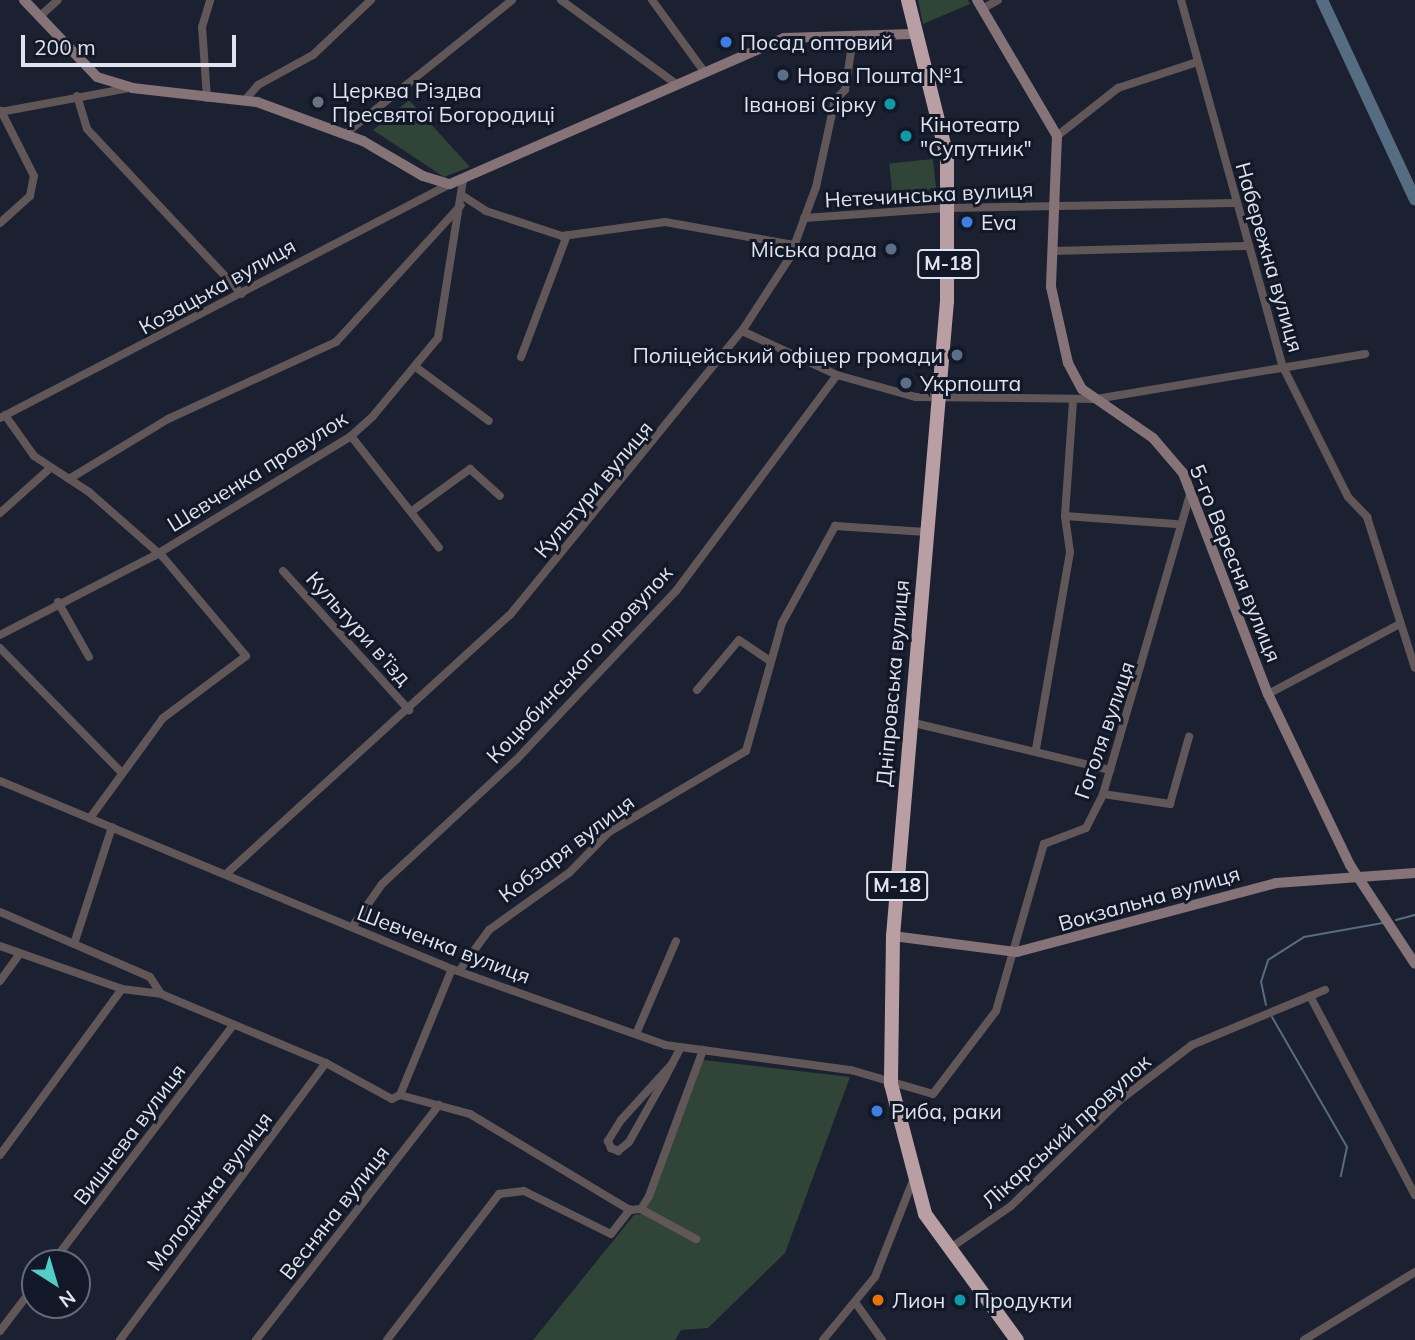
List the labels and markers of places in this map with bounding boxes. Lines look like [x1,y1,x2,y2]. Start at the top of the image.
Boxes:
place label: Посад оптовий [740,29,893,55]
marker: Посад оптовий [718,34,734,50]
place label: Нова Пошта №1 [797,62,964,88]
marker: Нова Пошта №1 [775,67,791,83]
place label: Церква Різдва Пресвятої Богородиці [332,77,555,127]
place label: Іванові Сірку [744,91,876,117]
marker: Церква Різдва Пресвятої Богородиці [310,94,326,110]
marker: Іванові Сірку [882,96,898,112]
place label: Кінотеатр "Супутник" [920,111,1032,161]
marker: Кінотеатр "Супутник" [898,128,914,144]
place label: Eva [981,209,1017,235]
marker: Eva [959,214,975,230]
place label: Міська рада [751,236,877,262]
marker: Міська рада [883,241,899,257]
place label: Поліцейський офіцер громади [633,342,943,368]
marker: Поліцейський офіцер громади [949,347,965,363]
place label: Укрпошта [920,370,1021,396]
marker: Укрпошта [898,375,914,391]
place label: Риба, раки [891,1098,1002,1124]
marker: Риба, раки [869,1103,885,1119]
place label: Лион [892,1287,945,1313]
place label: Продукти [974,1287,1073,1313]
marker: Лион [870,1292,886,1308]
marker: Продукти [952,1292,968,1308]

